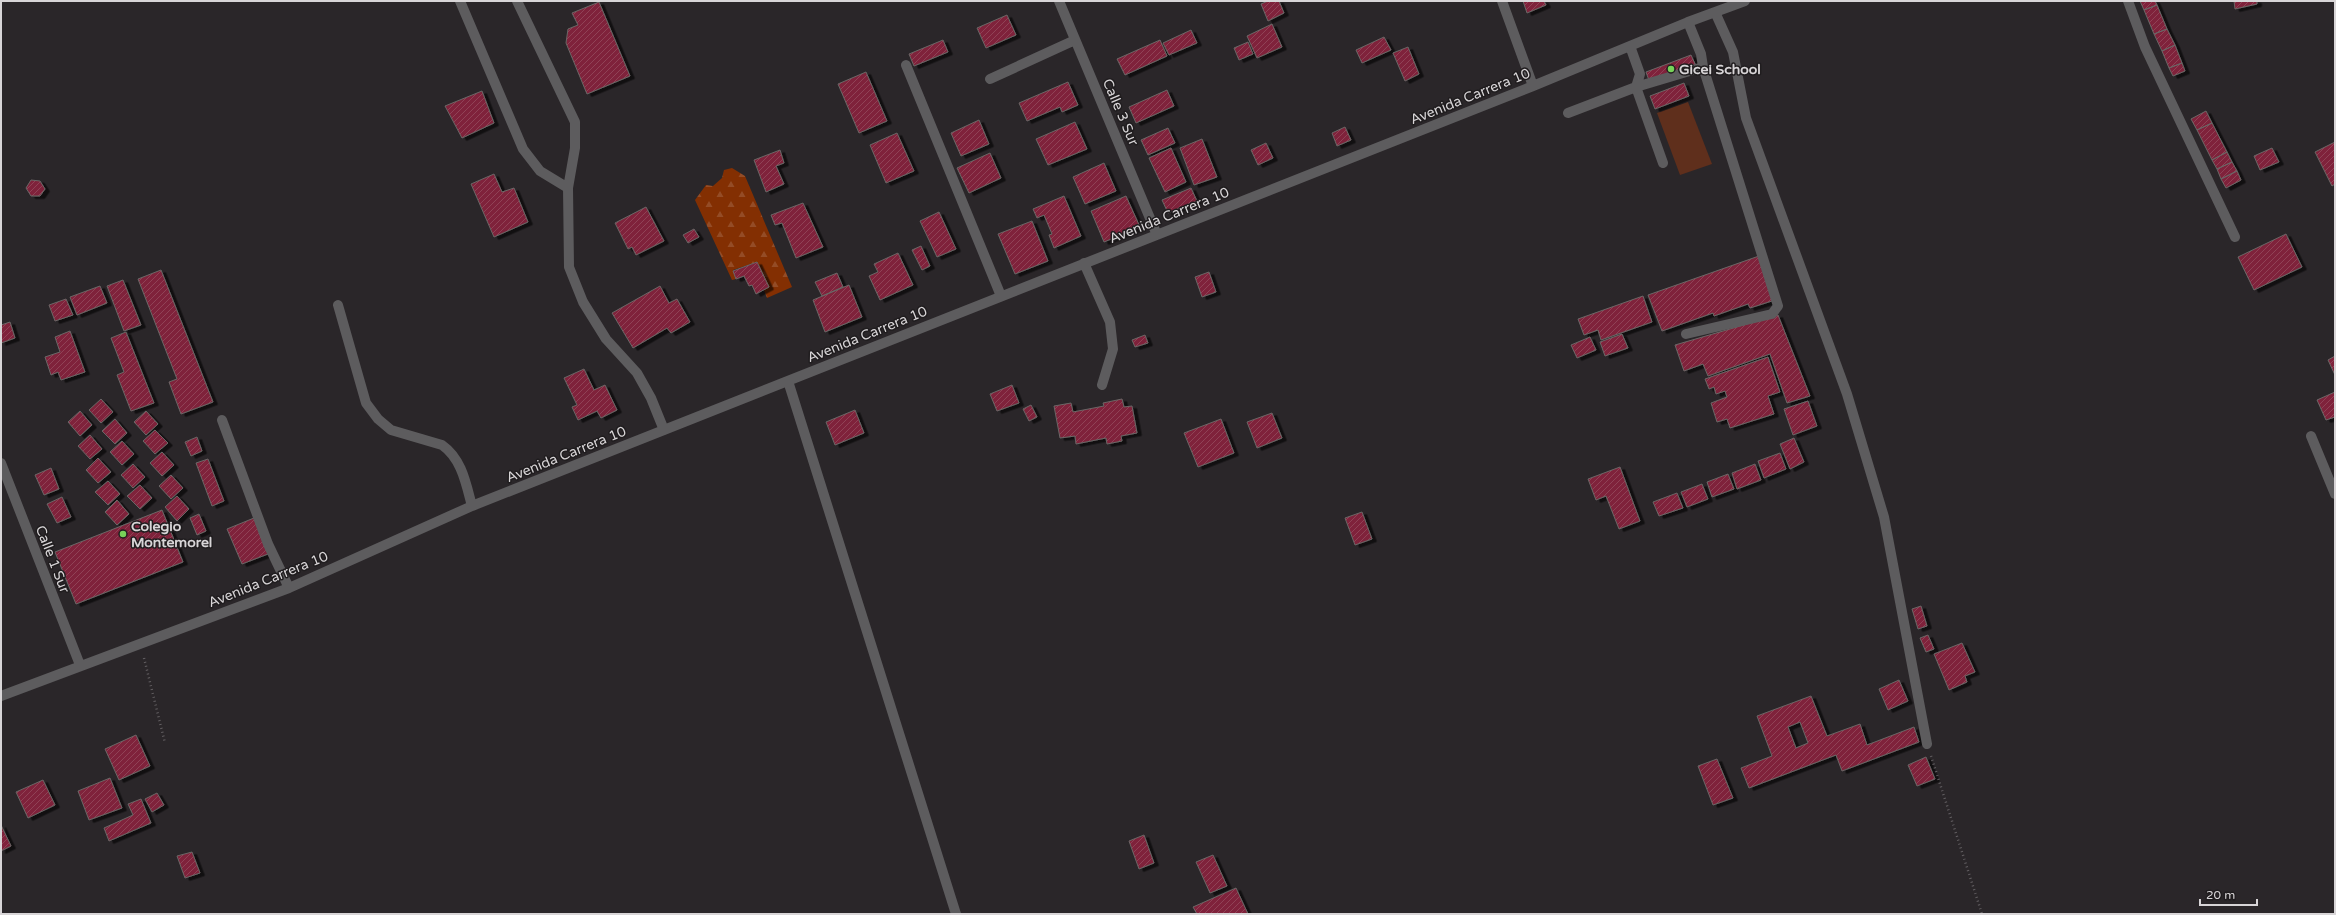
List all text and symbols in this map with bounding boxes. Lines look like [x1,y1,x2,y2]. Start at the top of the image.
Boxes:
place label: Gicei School [1679,61,1761,78]
marker: Gicei School [1666,64,1676,74]
street label: Avenida Carrera 10 [1408,65,1533,128]
street label: Calle 3 Sur [1099,76,1142,149]
street label: Avenida Carrera 10 [1107,184,1232,247]
street label: Avenida Carrera 10 [805,303,930,366]
street label: Avenida Carrera 10 [504,423,629,486]
place label: Colegio Montemorel [131,518,212,551]
street label: Calle 1 Sur [32,523,73,596]
marker: Colegio Montemorel [118,529,128,539]
street label: Avenida Carrera 10 [206,548,331,611]
scale bar [2200,881,2257,907]
text: 20 m [2206,888,2235,902]

